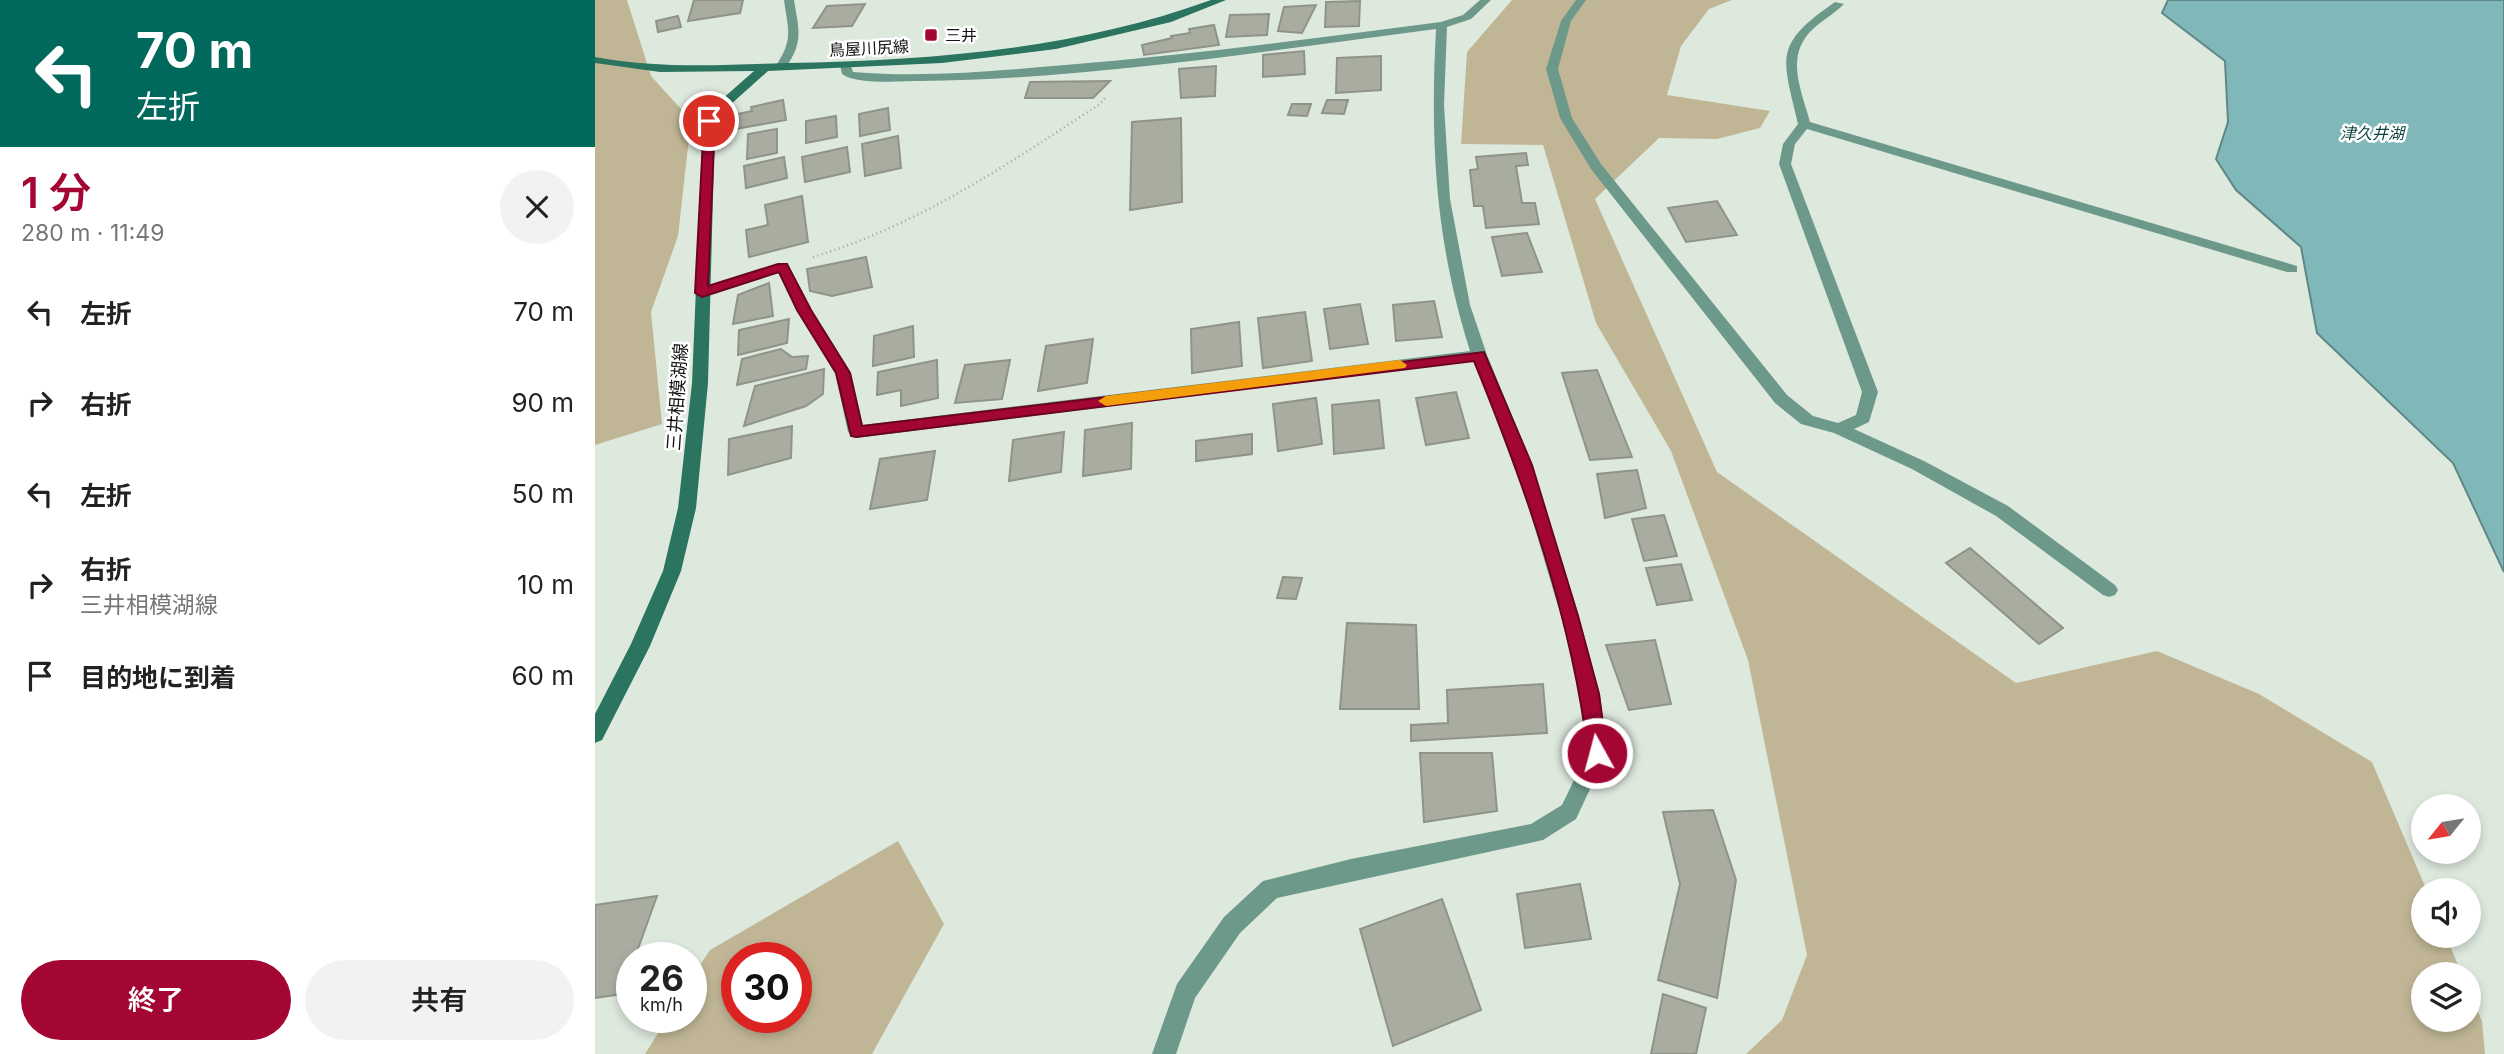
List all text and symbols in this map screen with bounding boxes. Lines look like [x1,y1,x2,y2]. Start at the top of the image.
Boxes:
text: 70 m [136,21,253,80]
place label: 三井 [945,25,977,45]
marker: 三井 [923,27,939,43]
icon: left [21,28,112,119]
street label: 鳥屋川尻線 [829,36,909,60]
text: 左折 [136,87,200,126]
pin [679,91,739,151]
icon: arrive [690,102,728,140]
water label: 津久井湖 [2340,123,2407,143]
text: 1 分 [21,167,91,218]
button: close [500,170,574,244]
text: 280 m · 11:49 [21,219,164,247]
icon: left [21,293,59,331]
text: 70 m [513,296,574,327]
text: 左折 [80,298,132,329]
street label: 三井相模湖線 [663,342,691,452]
icon: right [21,384,59,422]
text: 90 m [511,387,574,418]
text: 右折 [80,389,132,420]
icon: left [21,475,59,513]
text: 50 m [512,478,574,509]
text: 左折 [80,480,132,511]
text: 右折 [80,554,132,585]
icon: right [21,566,59,604]
text: 10 m [517,569,574,600]
text: 三井相模湖線 [80,591,218,619]
icon: arrive [21,657,59,695]
text: 60 m [511,660,574,691]
text: 目的地に到着 [80,662,236,693]
position arrow [1560,716,1634,790]
north arrow [2411,794,2481,864]
map controls [2411,794,2481,1032]
button: sound [2411,878,2481,948]
speed limit sign: 30 [721,942,812,1033]
text: 26 [639,957,684,999]
button: 終了 [21,960,291,1040]
button: 共有 [305,960,574,1040]
button: layers [2411,962,2481,1032]
text: km/h [640,994,683,1015]

